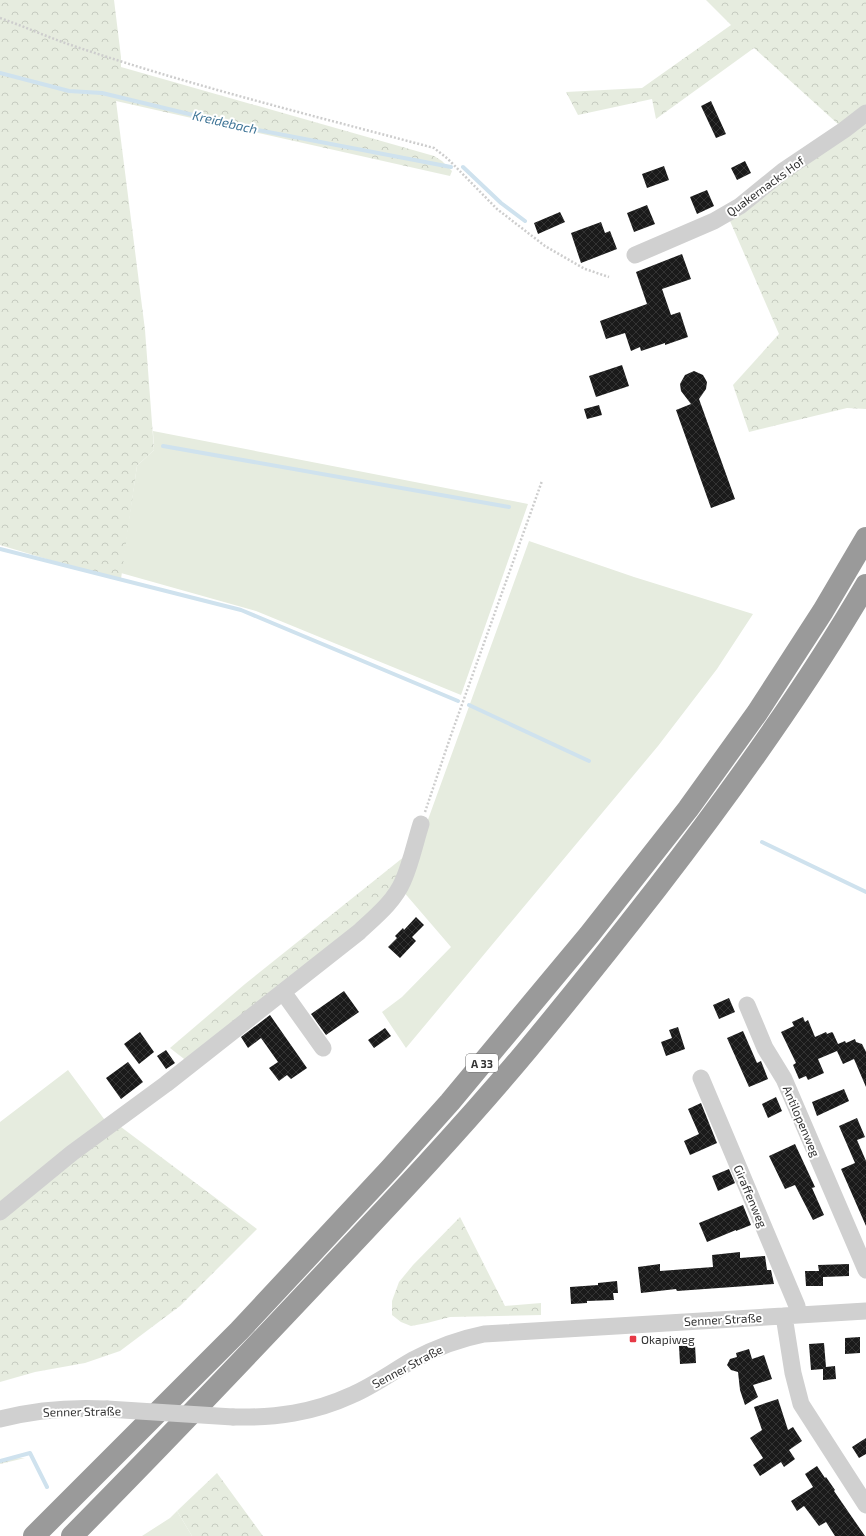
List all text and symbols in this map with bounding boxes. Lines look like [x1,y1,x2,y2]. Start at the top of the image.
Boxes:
water label: Kreidebach [191,107,259,137]
street label: Quakernacks Hof [724,153,807,220]
road number: A 33 [466,1054,498,1072]
street label: Antilopenweg [781,1083,823,1159]
street label: Giraffenweg [732,1163,771,1230]
street label: Senner Straße [684,1310,762,1328]
place label: Okapiweg [641,1332,695,1346]
marker: Okapiweg [628,1334,638,1344]
street label: Senner Straße [369,1342,445,1390]
street label: Senner Straße [43,1403,121,1419]

